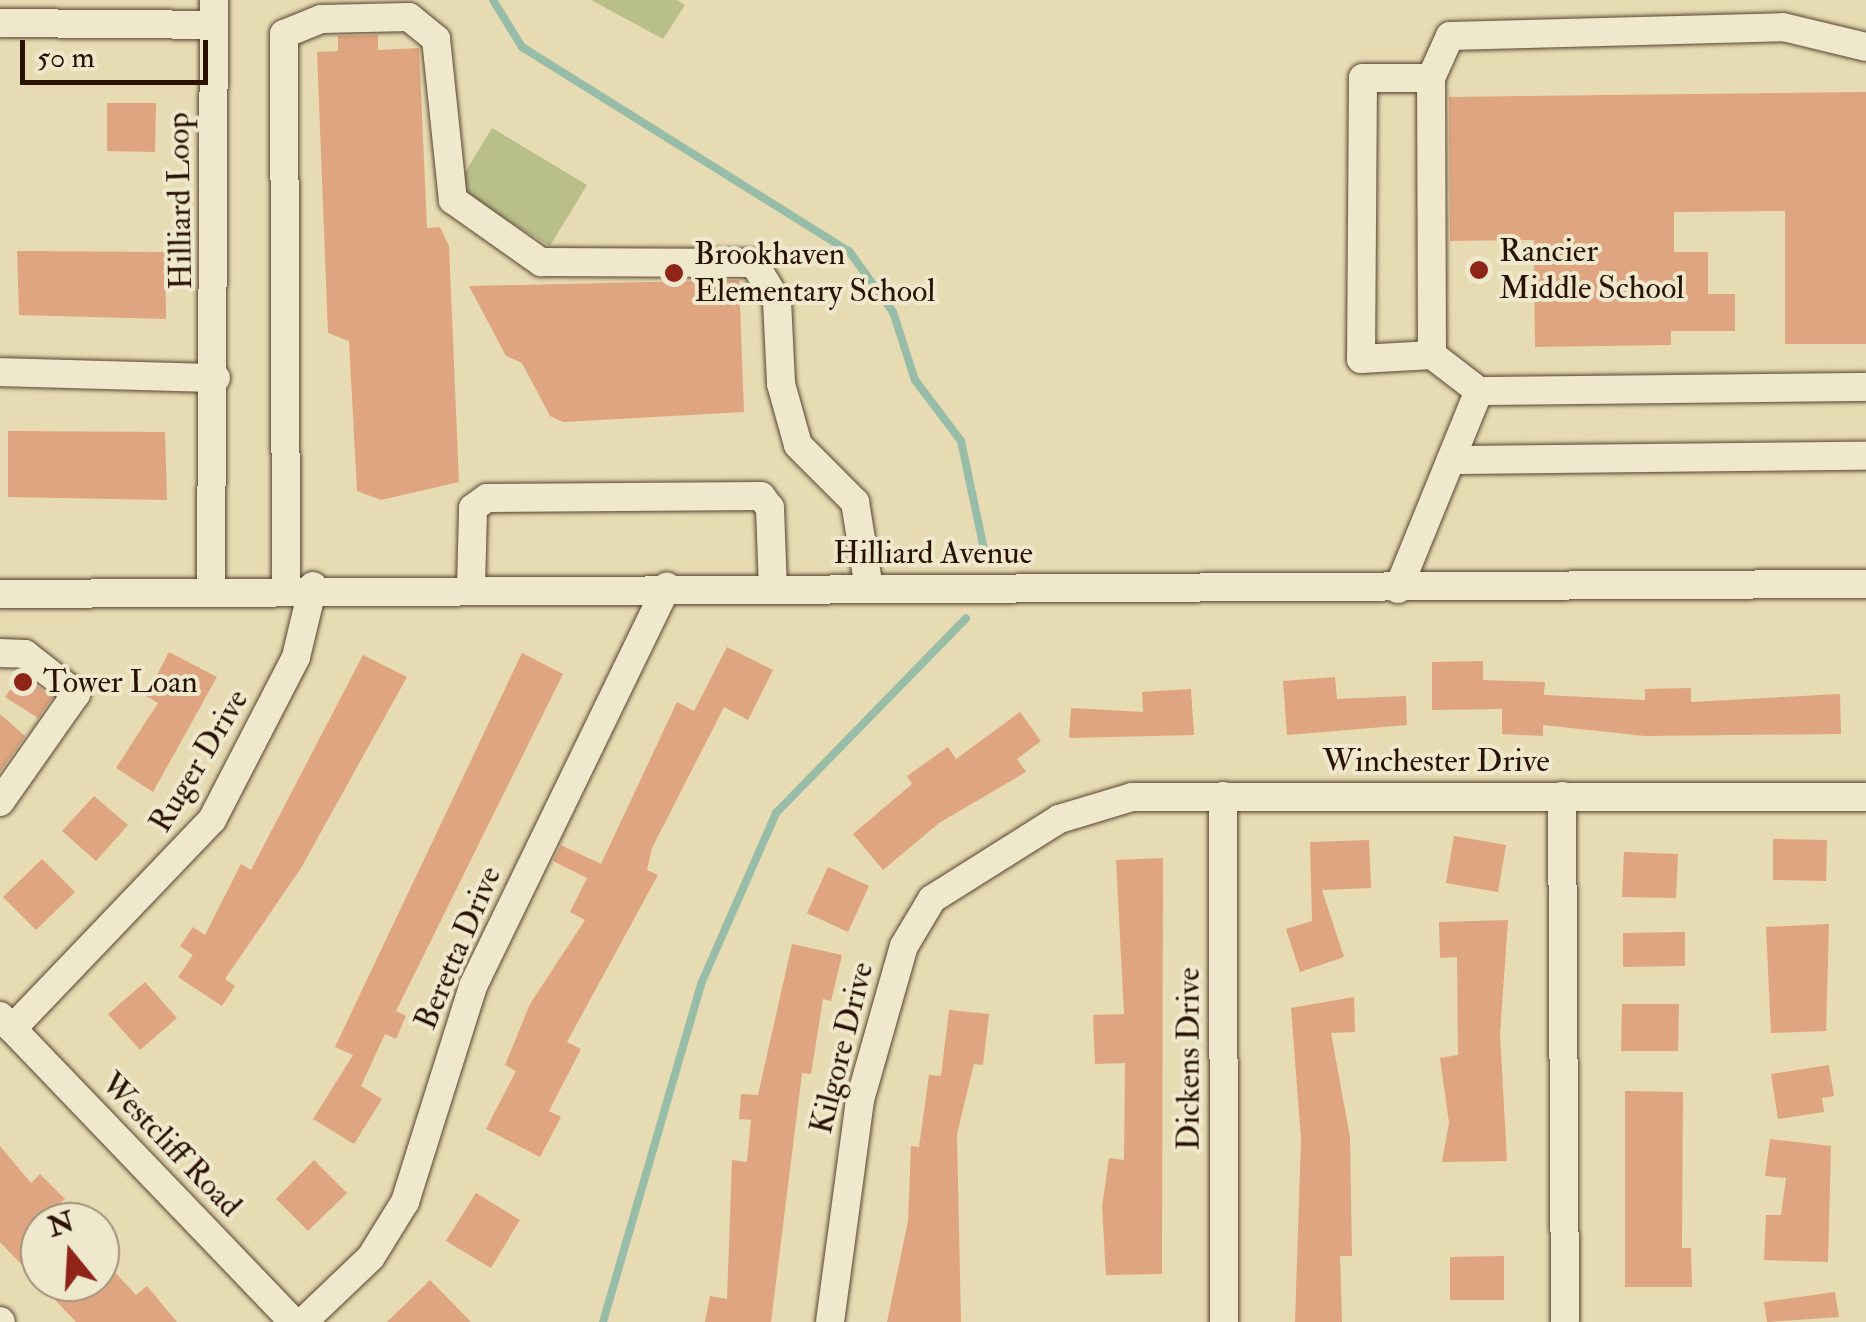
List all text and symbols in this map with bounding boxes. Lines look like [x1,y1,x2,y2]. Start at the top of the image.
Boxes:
scale bar [25,20,212,82]
text: 50 m [37,39,95,76]
street label: Hilliard Loop [159,112,201,290]
place label: Rancier Middle School [1499,233,1684,308]
place label: Brookhaven Elementary School [694,236,936,311]
marker: Rancier Middle School [1468,259,1490,281]
marker: Brookhaven Elementary School [663,262,685,284]
street label: Hilliard Avenue [833,534,1033,572]
place label: Tower Loan [43,663,198,701]
marker: Tower Loan [12,671,34,693]
street label: Ruger Drive [141,682,257,840]
street label: Winchester Drive [1322,742,1550,780]
street label: Beretta Drive [406,861,510,1035]
street label: Kilgore Drive [802,958,882,1138]
street label: Dickens Drive [1170,968,1208,1150]
street label: Westcliff Road [93,1065,249,1225]
north arrow [20,1202,120,1302]
text: N [44,1204,79,1245]

